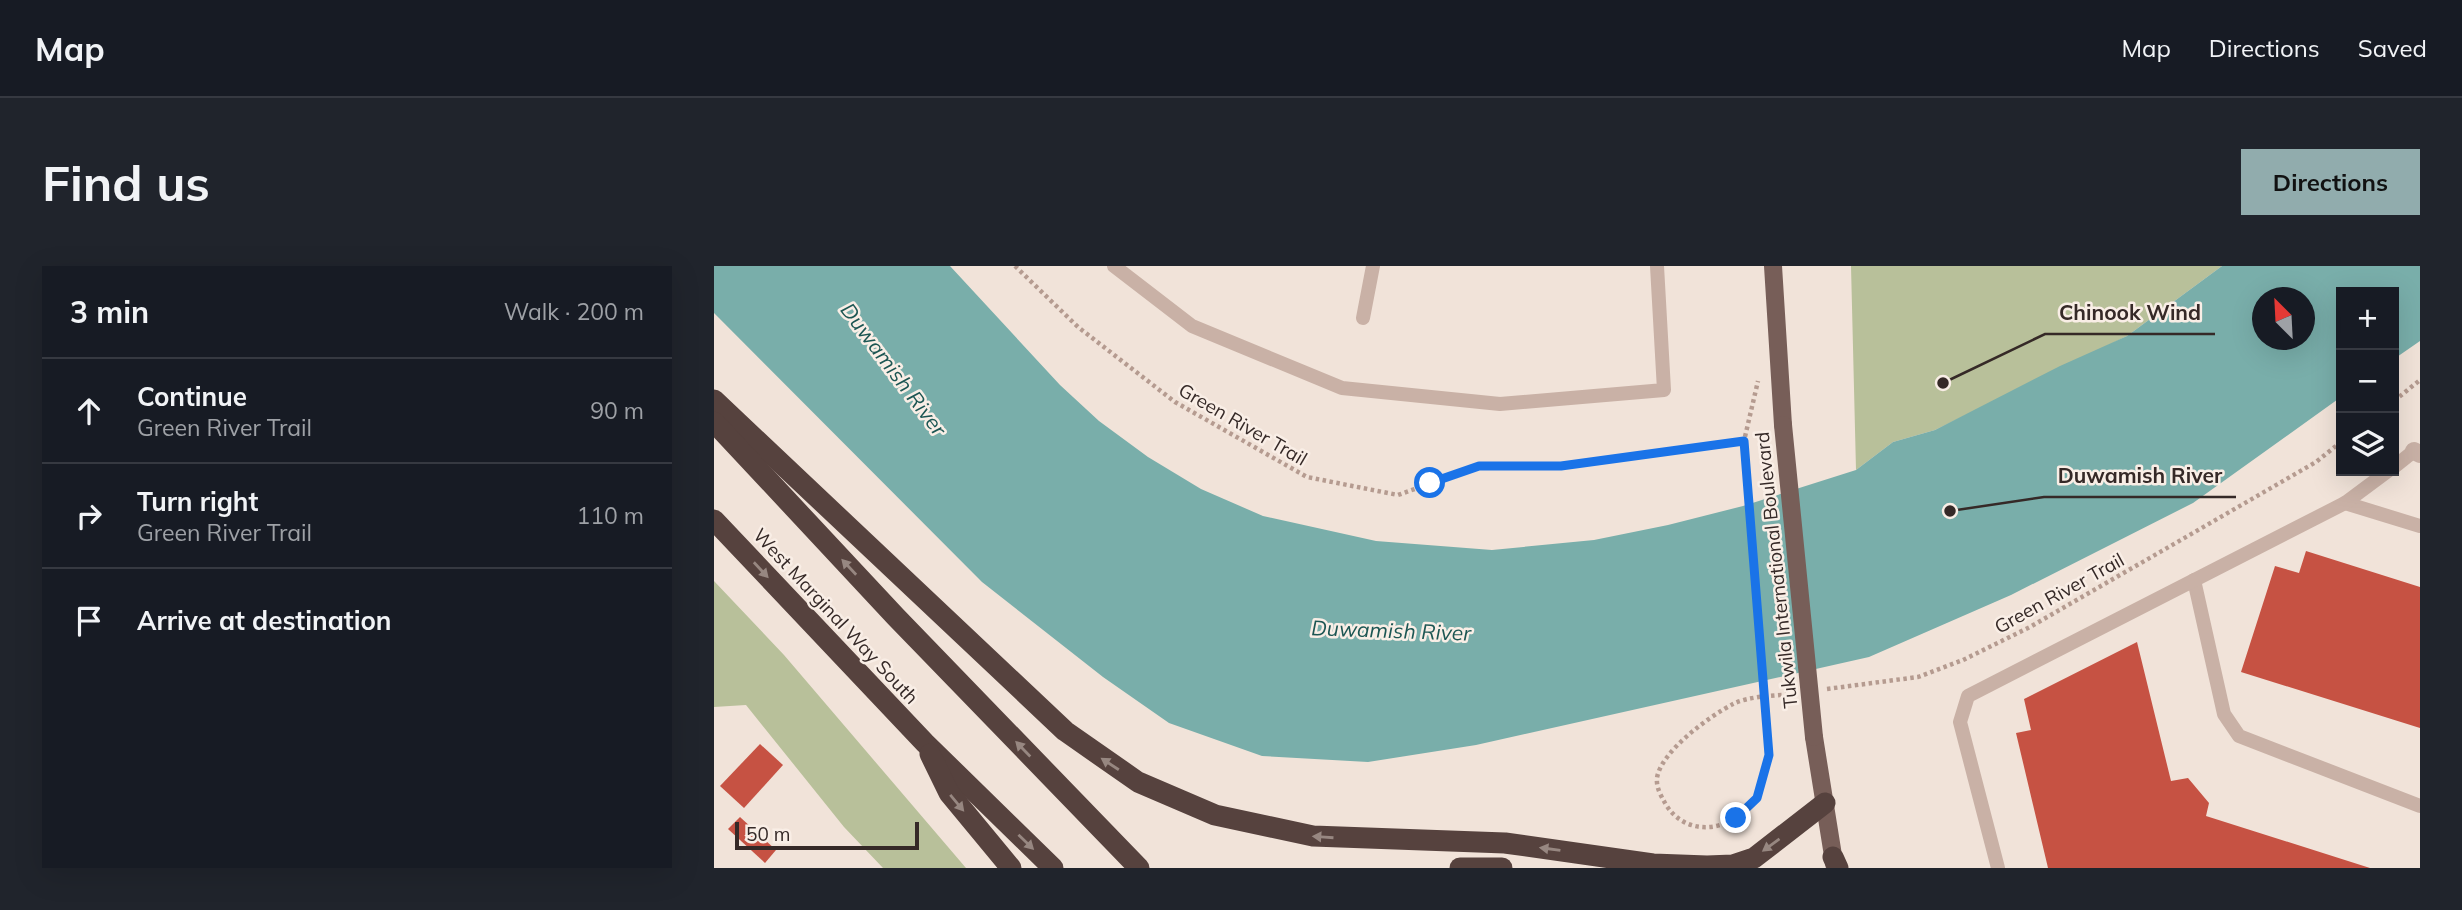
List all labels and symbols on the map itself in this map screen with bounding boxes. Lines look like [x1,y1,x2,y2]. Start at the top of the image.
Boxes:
north arrow [2252,287,2315,350]
callout: Chinook Wind [2045,292,2215,334]
water label: Duwamish River [836,297,953,442]
text: Chinook Wind [2059,299,2201,325]
street label: Green River Trail [1174,377,1312,471]
street label: Tukwila International Boulevard [1750,431,1802,709]
callout: Duwamish River [2044,455,2236,497]
text: Duwamish River [2058,462,2223,488]
route start [1414,467,1445,498]
street label: West Marginal Way South [748,523,924,709]
street label: Green River Trail [1990,547,2128,639]
one-way arrow [842,559,858,576]
one-way arrow [753,561,769,579]
water label: Duwamish River [1311,614,1473,646]
one-way arrow [1015,740,1032,757]
one-way arrow [1101,757,1119,771]
one-way arrow [949,794,964,811]
route end [1720,802,1751,833]
scale bar [735,819,919,851]
one-way arrow [1312,831,1334,842]
one-way arrow [1018,833,1035,850]
one-way arrow [1762,838,1780,852]
one-way arrow [1539,844,1561,855]

